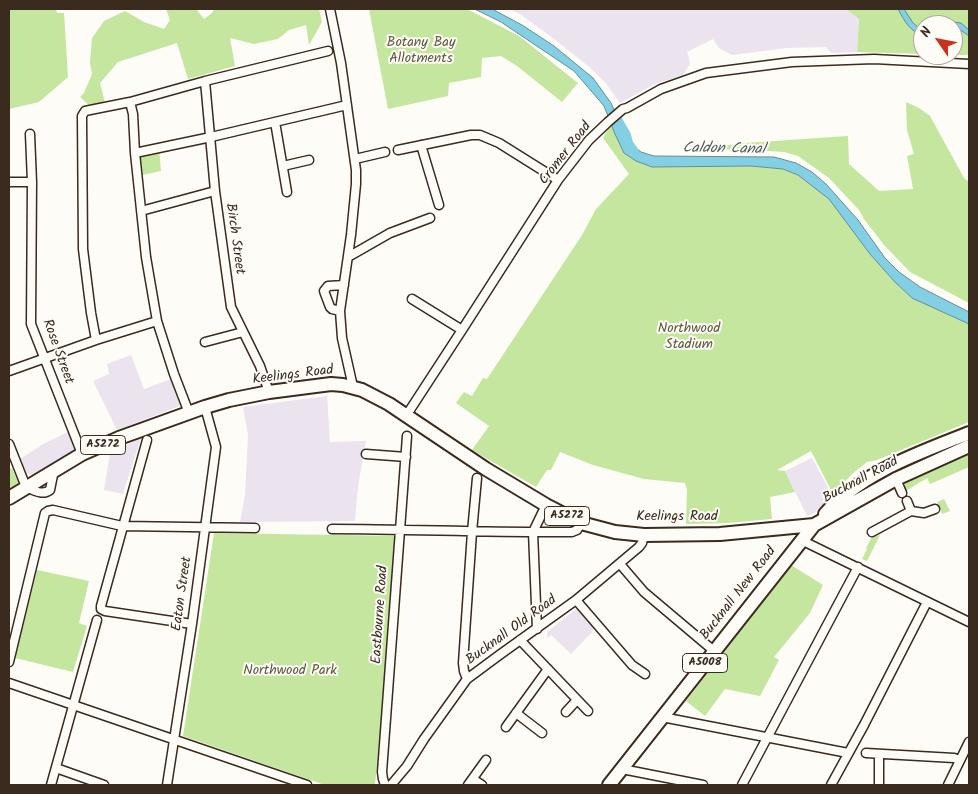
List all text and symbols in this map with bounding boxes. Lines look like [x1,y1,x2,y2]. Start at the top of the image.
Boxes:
north arrow [913,15,963,65]
text: N [915,23,938,42]
park label: Botany Bay Allotments [387,36,455,68]
street label: Cromer Road [536,119,596,189]
water label: Caldon Canal [682,140,766,160]
street label: Birch Street [221,202,247,276]
street label: Rose Street [37,317,77,387]
park label: Northwood Stadium [658,322,720,354]
street label: Keelings Road [252,363,334,389]
road number: A5272 [80,436,126,454]
street label: Bucknall Road [820,454,902,508]
road number: A5272 [544,506,590,526]
street label: Keelings Road [636,510,718,526]
street label: Bucknall New Road [697,544,781,644]
street label: Eaton Street [169,556,197,632]
street label: Eastbourne Road [369,565,393,665]
street label: Bucknall Old Road [464,593,560,669]
road number: A5008 [682,654,728,672]
park label: Northwood Park [243,664,337,680]

